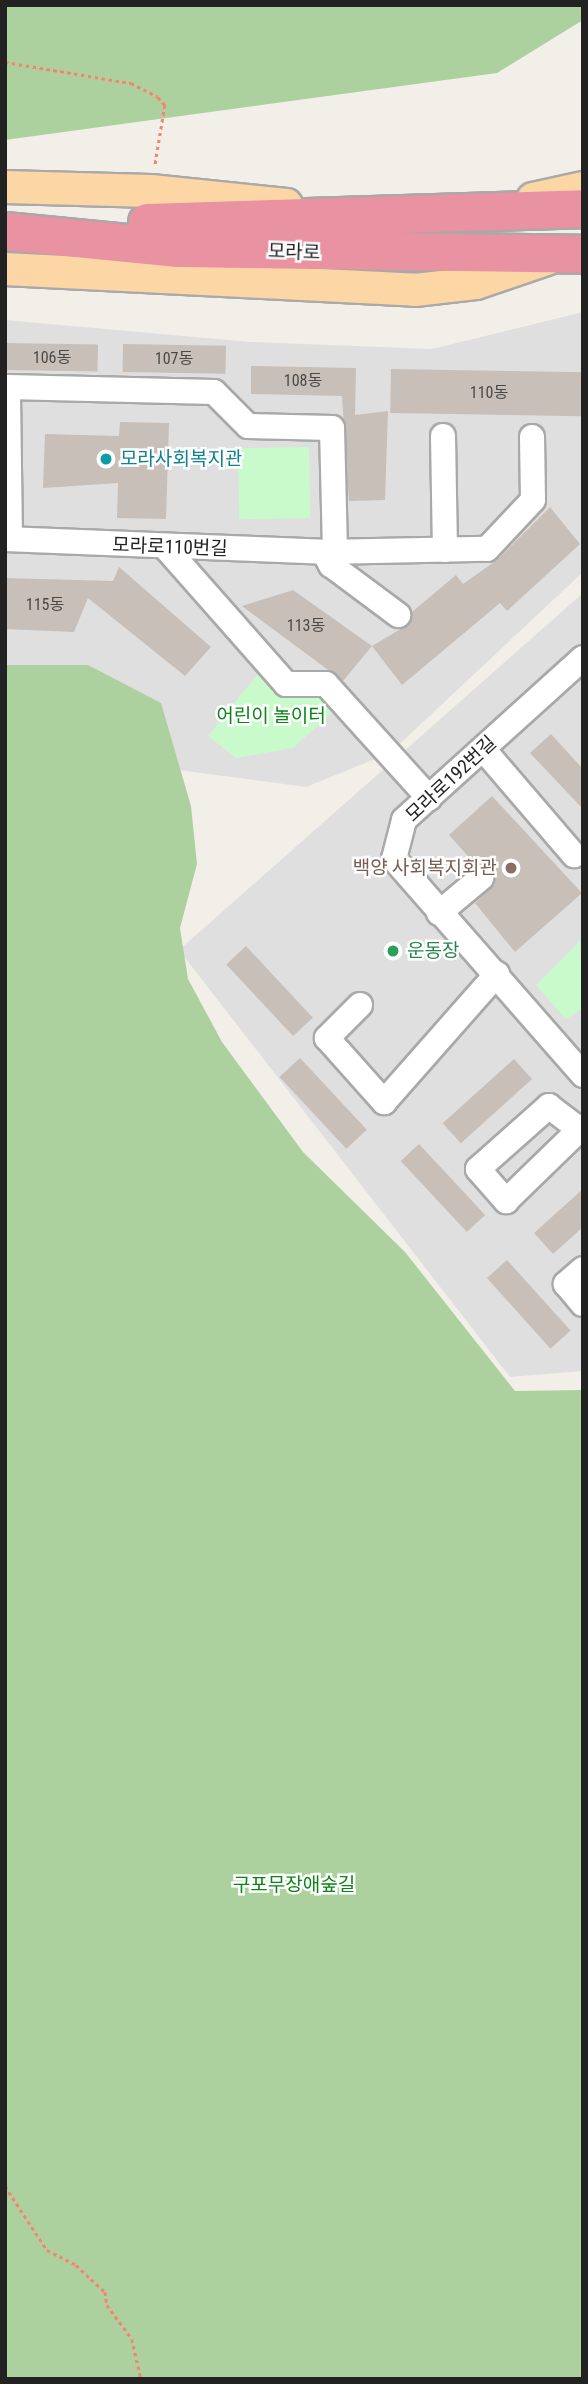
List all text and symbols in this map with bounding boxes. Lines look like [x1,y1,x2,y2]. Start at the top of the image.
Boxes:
street label: 모라로 [267,240,321,264]
house number: 106동 [33,348,71,368]
house number: 107동 [155,349,193,369]
house number: 108동 [284,371,322,391]
house number: 110동 [470,383,508,403]
place label: 모라사회복지관 [120,448,242,470]
marker: 모라사회복지관 [98,451,114,467]
street label: 모라로110번길 [112,534,228,560]
house number: 115동 [26,595,64,615]
house number: 113동 [287,616,325,636]
park label: 어린이 놀이터 [216,705,326,727]
street label: 모라로192번길 [401,731,501,827]
place label: 백양 사회복지회관 [353,857,497,879]
marker: 백양 사회복지회관 [503,860,519,876]
place label: 운동장 [407,940,459,962]
marker: 운동장 [385,943,401,959]
park label: 구포무장애숲길 [233,1874,355,1896]

